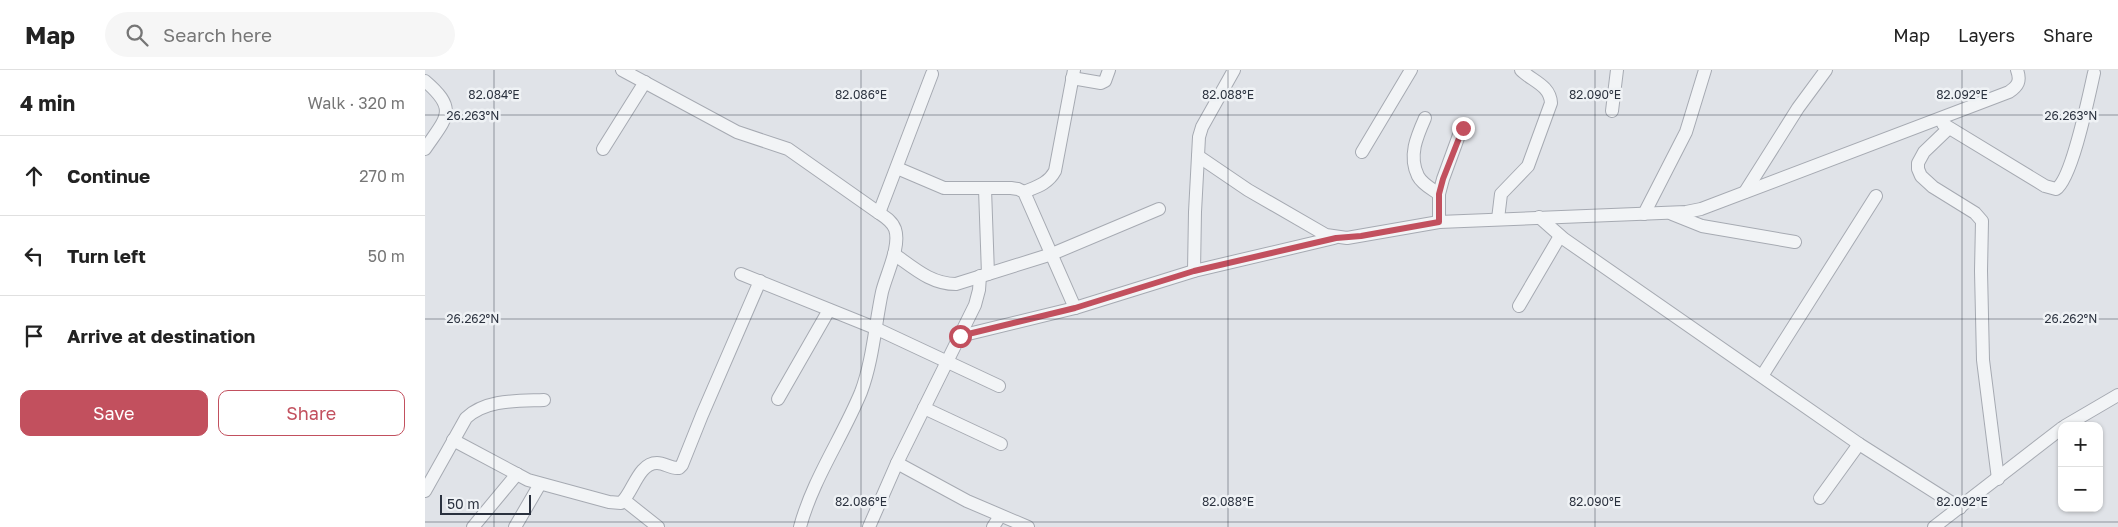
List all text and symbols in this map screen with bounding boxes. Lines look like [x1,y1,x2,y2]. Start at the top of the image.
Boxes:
search box [105,12,455,57]
text: Map [25,20,75,49]
icon: search [123,21,151,49]
text: Search here [163,23,272,46]
text: Map [1893,24,1930,46]
text: Layers [1958,24,2015,46]
text: Share [2043,24,2093,46]
text: 82.084°E [468,87,520,102]
text: 82.086°E [835,87,887,102]
text: 82.088°E [1202,87,1254,102]
text: 82.090°E [1569,87,1621,102]
text: 82.092°E [1936,87,1988,102]
text: 4 min [20,90,75,116]
text: Walk · 320 m [308,93,405,113]
text: 26.263°N [447,108,499,123]
text: 26.263°N [2045,108,2097,123]
route end [1452,117,1475,140]
icon: ahead [20,162,48,190]
text: Continue [67,164,150,187]
text: 270 m [359,166,405,186]
icon: left [20,242,48,270]
text: Turn left [67,244,146,267]
text: 50 m [368,246,405,266]
text: 26.262°N [447,311,499,326]
text: 26.262°N [2045,311,2097,326]
icon: arrive [20,322,48,350]
text: Arrive at destination [67,324,255,347]
route start [949,325,972,348]
button: Save [20,390,208,436]
button: Share [218,390,405,436]
map controls [2058,422,2103,512]
button: + [2058,422,2103,467]
button: − [2058,467,2103,512]
scale bar [440,492,531,515]
text: 82.086°E [835,494,887,509]
text: 82.088°E [1202,494,1254,509]
text: 82.090°E [1569,494,1621,509]
text: 82.092°E [1936,494,1988,509]
text: 50 m [447,495,480,512]

